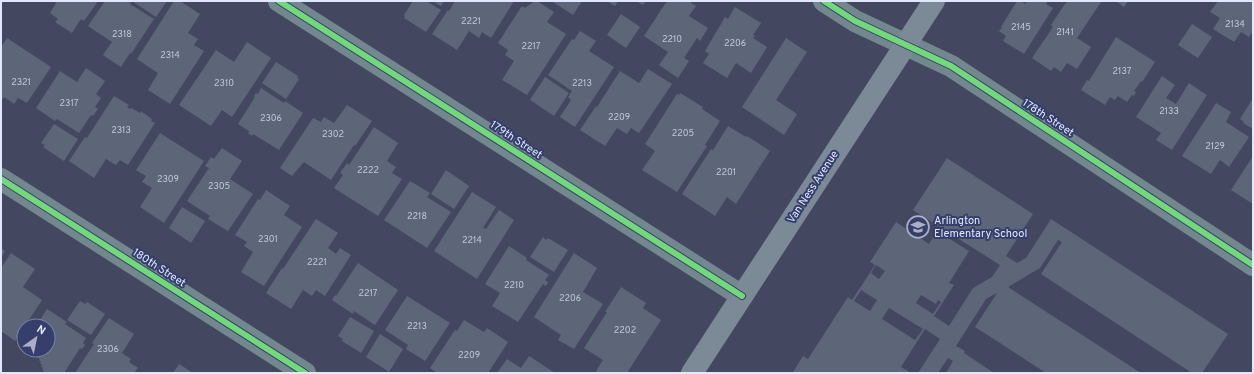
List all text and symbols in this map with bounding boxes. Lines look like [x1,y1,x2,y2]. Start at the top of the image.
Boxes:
house number: 2221 [461,16,481,27]
house number: 2134 [1225,19,1245,30]
house number: 2145 [1011,22,1031,33]
house number: 2141 [1056,27,1074,38]
house number: 2318 [112,29,132,40]
house number: 2210 [662,34,682,45]
house number: 2206 [724,38,746,49]
house number: 2217 [521,41,541,52]
house number: 2314 [160,50,180,61]
house number: 2137 [1113,66,1132,77]
house number: 2321 [11,77,31,88]
house number: 2310 [214,78,234,89]
house number: 2213 [572,78,592,89]
street label: 178th Street [1019,96,1077,140]
house number: 2317 [60,98,79,109]
house number: 2133 [1159,106,1179,117]
house number: 2209 [608,112,630,123]
house number: 2306 [260,113,282,124]
street label: 179th Street [487,118,545,162]
house number: 2313 [111,125,131,136]
house number: 2205 [672,128,694,139]
house number: 2302 [322,129,344,140]
house number: 2129 [1205,141,1225,152]
street label: Van Ness Avenue [784,148,842,226]
house number: 2222 [357,165,379,176]
house number: 2201 [716,167,736,178]
house number: 2309 [157,174,179,185]
house number: 2305 [208,181,230,192]
house number: 2218 [407,211,427,222]
school or university icon: Arlington Elementary School [905,214,931,240]
place label: Arlington Elementary School [934,214,1027,241]
house number: 2301 [258,234,278,245]
house number: 2214 [462,235,482,246]
street label: 180th Street [130,246,188,290]
house number: 2221 [307,257,327,268]
house number: 2210 [504,280,524,291]
house number: 2217 [358,288,378,299]
house number: 2206 [559,293,581,304]
north arrow [16,318,56,358]
house number: 2213 [407,321,427,332]
text: N [34,322,48,338]
house number: 2202 [614,325,636,336]
house number: 2306 [97,344,119,355]
house number: 2209 [458,350,480,361]

